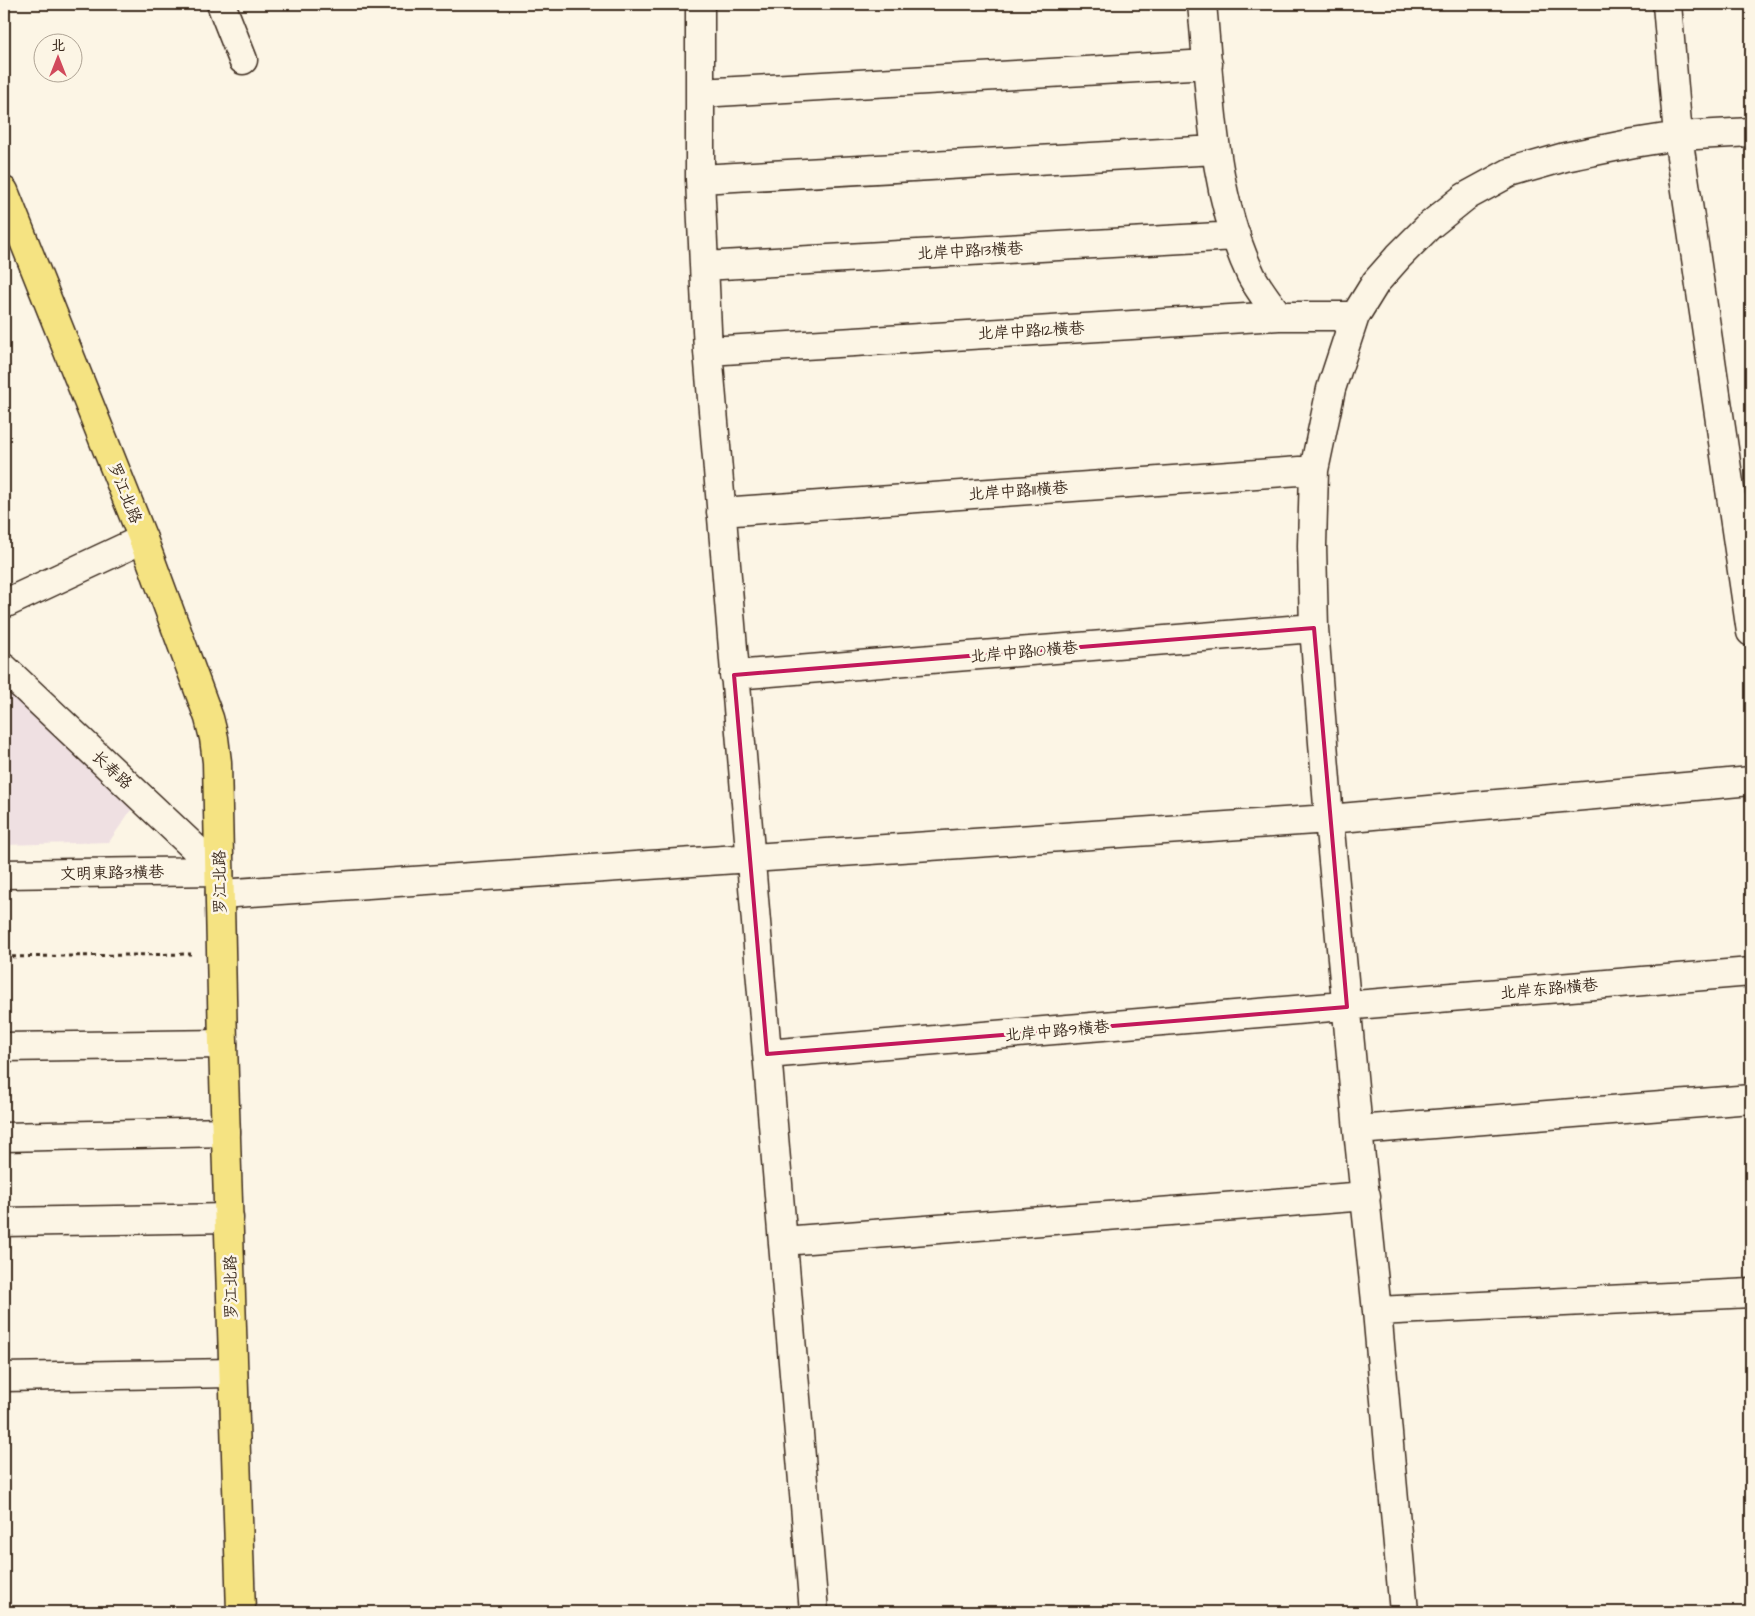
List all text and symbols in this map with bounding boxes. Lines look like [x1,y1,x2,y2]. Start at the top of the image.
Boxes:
north arrow [32,32,82,82]
text: 北 [51,36,65,56]
street label: 北岸中路13橫巷 [916,237,1024,265]
street label: 北岸中路12橫巷 [977,317,1085,345]
street label: 罗江北路 [103,459,147,527]
street label: 北岸中路11橫巷 [967,477,1069,505]
street label: 北岸中路10橫巷 [969,636,1079,668]
street label: 长寿路 [87,746,137,794]
street label: 罗江北路 [208,850,232,914]
street label: 文明東路3橫巷 [60,861,164,885]
street label: 北岸东路1横巷 [1499,974,1599,1004]
street label: 北岸中路9橫巷 [1004,1015,1110,1047]
street label: 罗江北路 [219,1255,243,1319]

